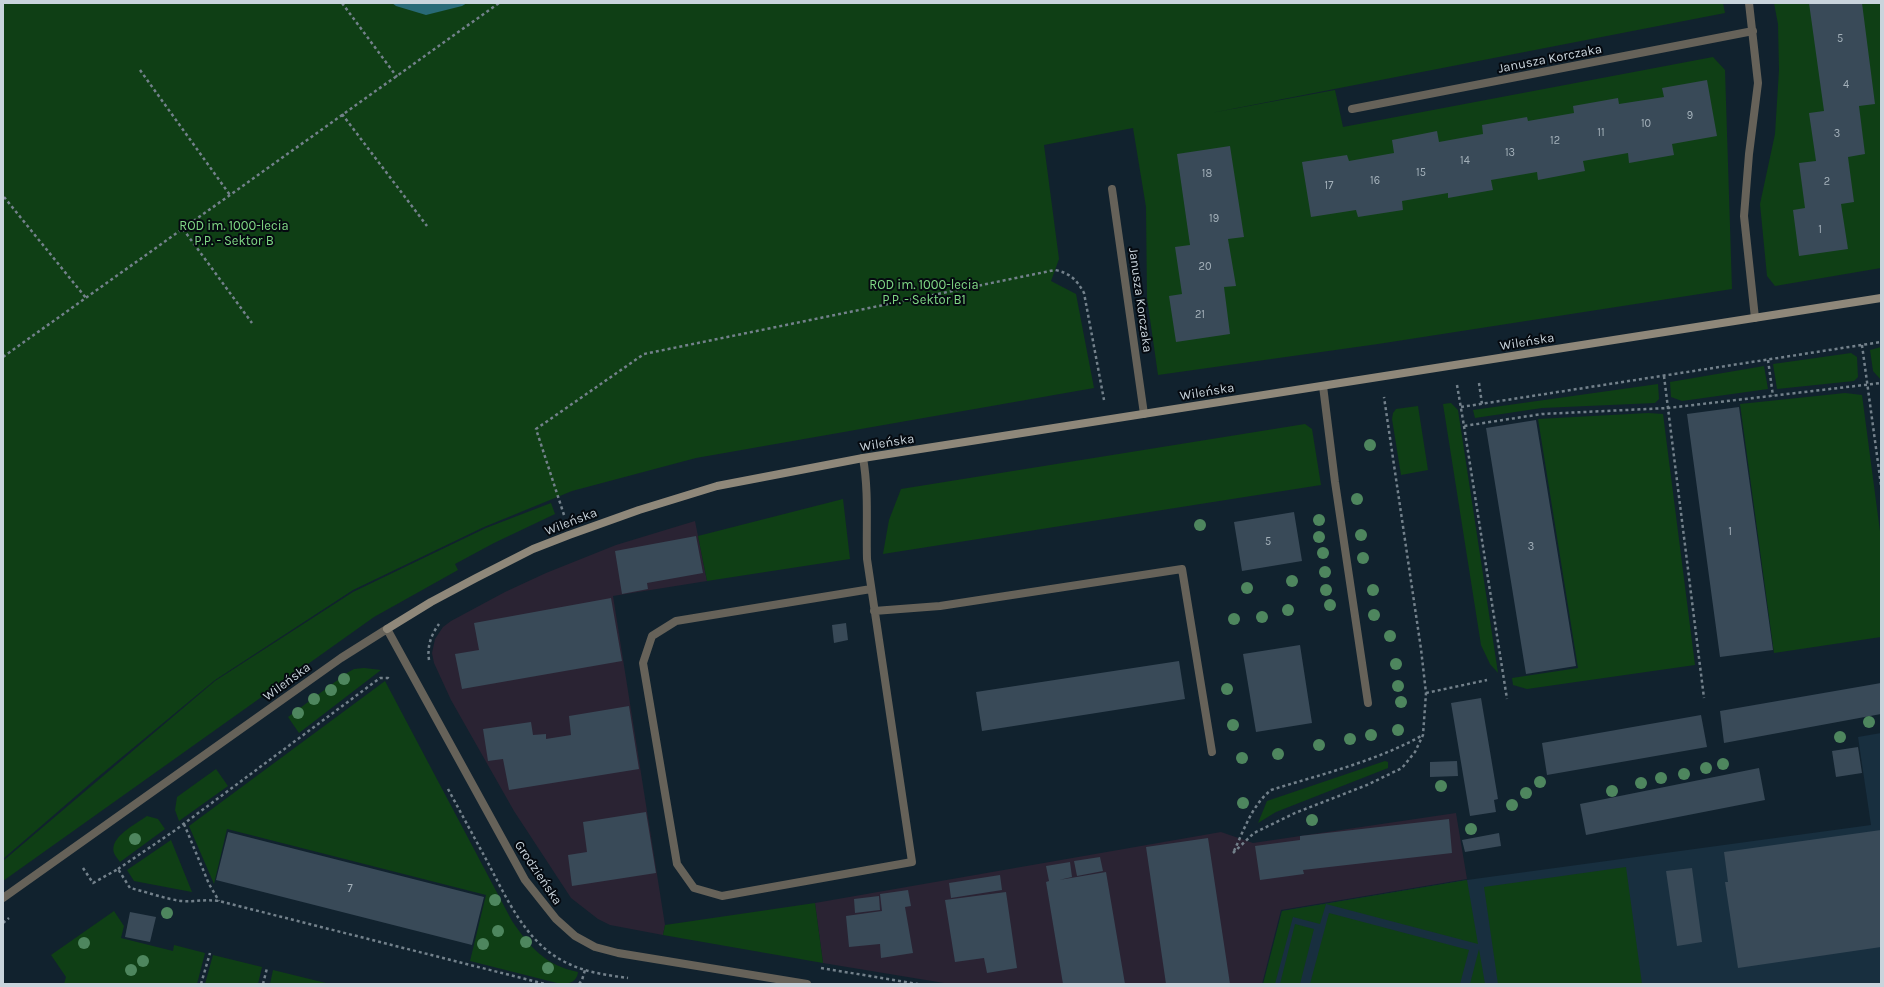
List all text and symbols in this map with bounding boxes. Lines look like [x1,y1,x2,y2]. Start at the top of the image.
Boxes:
house number: 5 [1837,32,1843,46]
street label: Janusza Korczaka [1497,41,1603,77]
house number: 4 [1843,78,1849,92]
house number: 9 [1687,109,1693,123]
house number: 10 [1641,117,1651,131]
house number: 11 [1597,126,1605,140]
house number: 3 [1834,127,1840,141]
house number: 12 [1550,134,1560,148]
house number: 13 [1505,146,1515,160]
house number: 14 [1460,154,1470,168]
house number: 15 [1416,166,1426,180]
house number: 18 [1202,167,1212,181]
house number: 16 [1370,174,1380,188]
house number: 2 [1824,175,1830,189]
house number: 17 [1325,179,1333,193]
house number: 19 [1209,212,1219,226]
park label: ROD im. 1000-lecia P.P. - Sektor B [179,218,289,249]
house number: 1 [1818,223,1822,237]
street label: Janusza Korczaka [1125,247,1155,353]
house number: 20 [1199,260,1211,274]
park label: ROD im. 1000-lecia P.P. - Sektor B1 [869,277,979,308]
house number: 21 [1195,308,1205,322]
street label: Wileńska [1499,330,1555,354]
street label: Wileńska [1179,380,1235,404]
street label: Wileńska [859,431,915,455]
street label: Wileńska [543,505,599,539]
house number: 1 [1728,525,1732,539]
house number: 5 [1265,535,1271,549]
house number: 3 [1528,540,1534,554]
street label: Wileńska [260,660,314,704]
street label: Grodzieńska [511,838,565,908]
house number: 7 [347,882,353,896]

